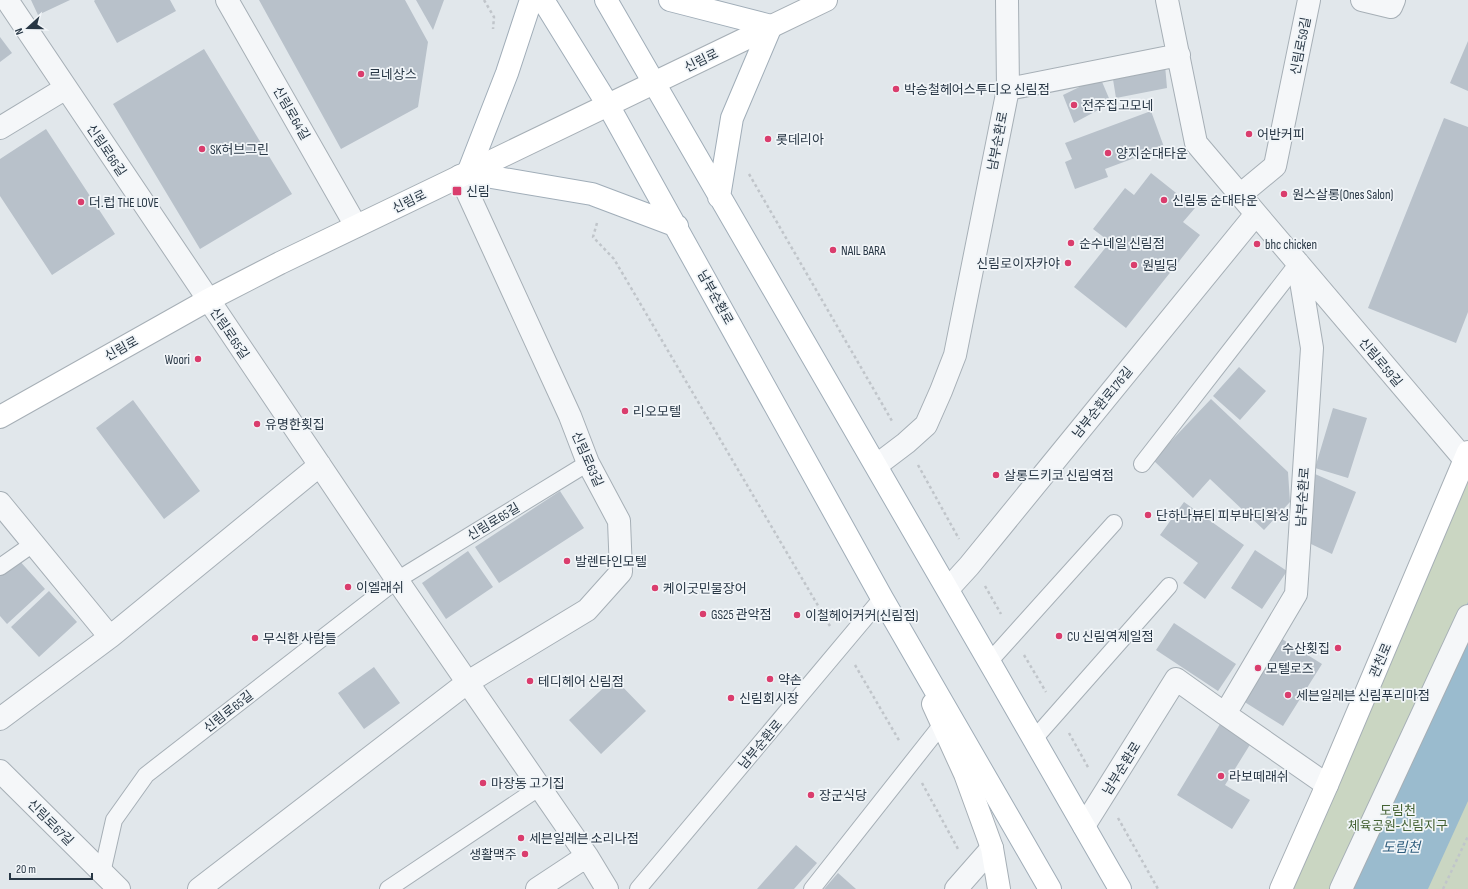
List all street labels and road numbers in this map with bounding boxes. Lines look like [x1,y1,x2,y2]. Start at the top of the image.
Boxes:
street label: 신림로59길 [1288,16,1314,77]
street label: 신림로 [682,46,721,76]
street label: 신림로64길 [269,84,313,143]
street label: 남부순환로 [984,110,1012,172]
street label: 신림로66길 [83,122,129,180]
street label: 신림로 [390,187,429,217]
street label: 남부순환로 [694,267,737,328]
street label: 신림로65길 [206,305,252,362]
street label: 신림로 [102,333,141,365]
street label: 신림로59길 [1355,335,1405,390]
street label: 남부순환로176길 [1069,364,1136,442]
street label: 신림로63길 [568,429,606,490]
street label: 남부순환로 [1293,467,1313,527]
street label: 신림로65길 [464,500,523,544]
street label: 관천로 [1367,641,1395,680]
street label: 신림로65길 [201,687,257,736]
street label: 남부순환로 [735,717,786,773]
street label: 남부순환로 [1099,739,1144,798]
street label: 신림로67길 [24,796,77,849]

